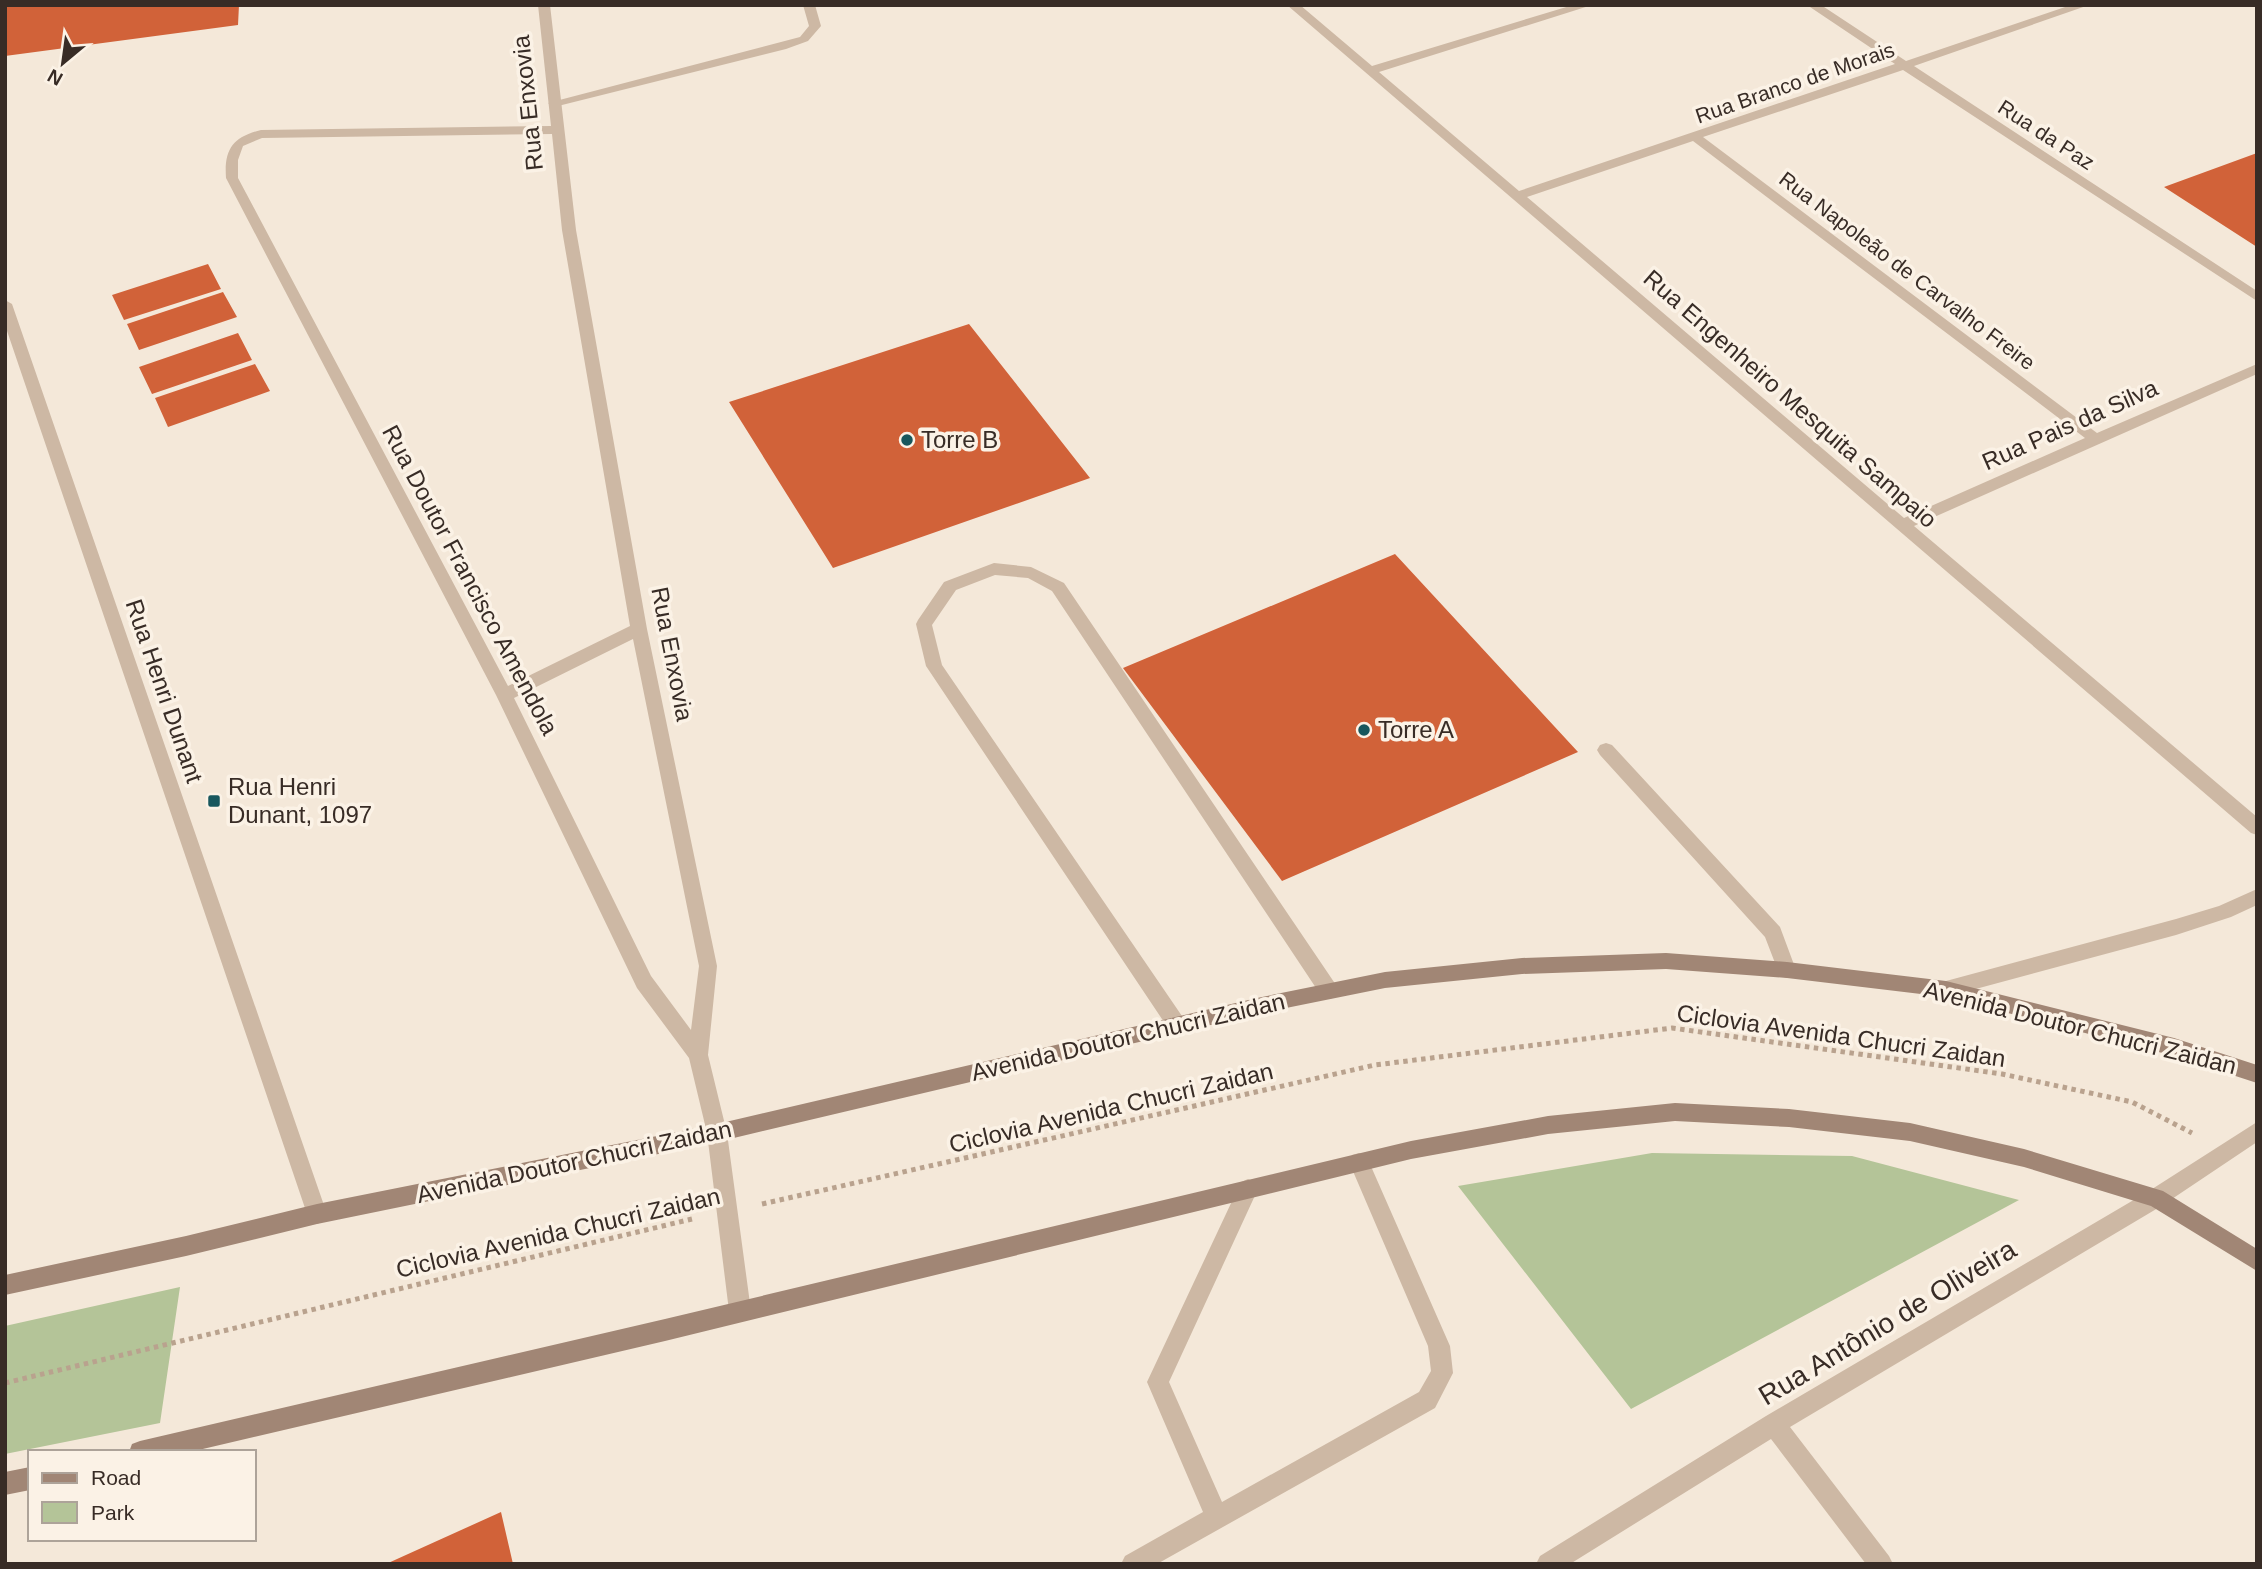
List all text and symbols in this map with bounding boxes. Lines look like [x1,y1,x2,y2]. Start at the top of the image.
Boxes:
north arrow [28,28,98,98]
street label: Rua Enxovia [507,33,548,172]
street label: Rua Branco de Morais [1692,38,1897,127]
text: N [44,65,66,90]
street label: Rua da Paz [1994,95,2099,174]
street label: Rua Napoleão de Carvalho Freire [1775,167,2040,374]
street label: Rua Engenheiro Mesquita Sampaio [1638,264,1942,533]
street label: Rua Pais da Silva [1978,373,2162,475]
street label: Rua Doutor Francisco Amendola [377,420,564,740]
place label: Torre B [921,426,998,453]
marker: Torre B [899,432,915,448]
street label: Rua Enxovia [646,585,699,724]
street label: Rua Henri Dunant [120,596,209,786]
place label: Torre A [1378,716,1454,743]
marker: Torre A [1356,722,1372,738]
place label: Rua Henri Dunant, 1097 [228,773,372,828]
marker: Rua Henri Dunant, 1097 [206,793,222,809]
street label: Avenida Doutor Chucri Zaidan [1921,976,2239,1079]
street label: Avenida Doutor Chucri Zaidan [968,987,1287,1086]
street label: Ciclovia Avenida Chucri Zaidan [1675,999,2007,1072]
street label: Ciclovia Avenida Chucri Zaidan [946,1057,1276,1158]
street label: Avenida Doutor Chucri Zaidan [414,1115,734,1208]
street label: Ciclovia Avenida Chucri Zaidan [393,1182,723,1283]
street label: Rua Antônio de Oliveira [1753,1233,2022,1411]
legend [28,1450,256,1541]
text: Road [91,1466,141,1489]
text: Park [91,1501,135,1524]

